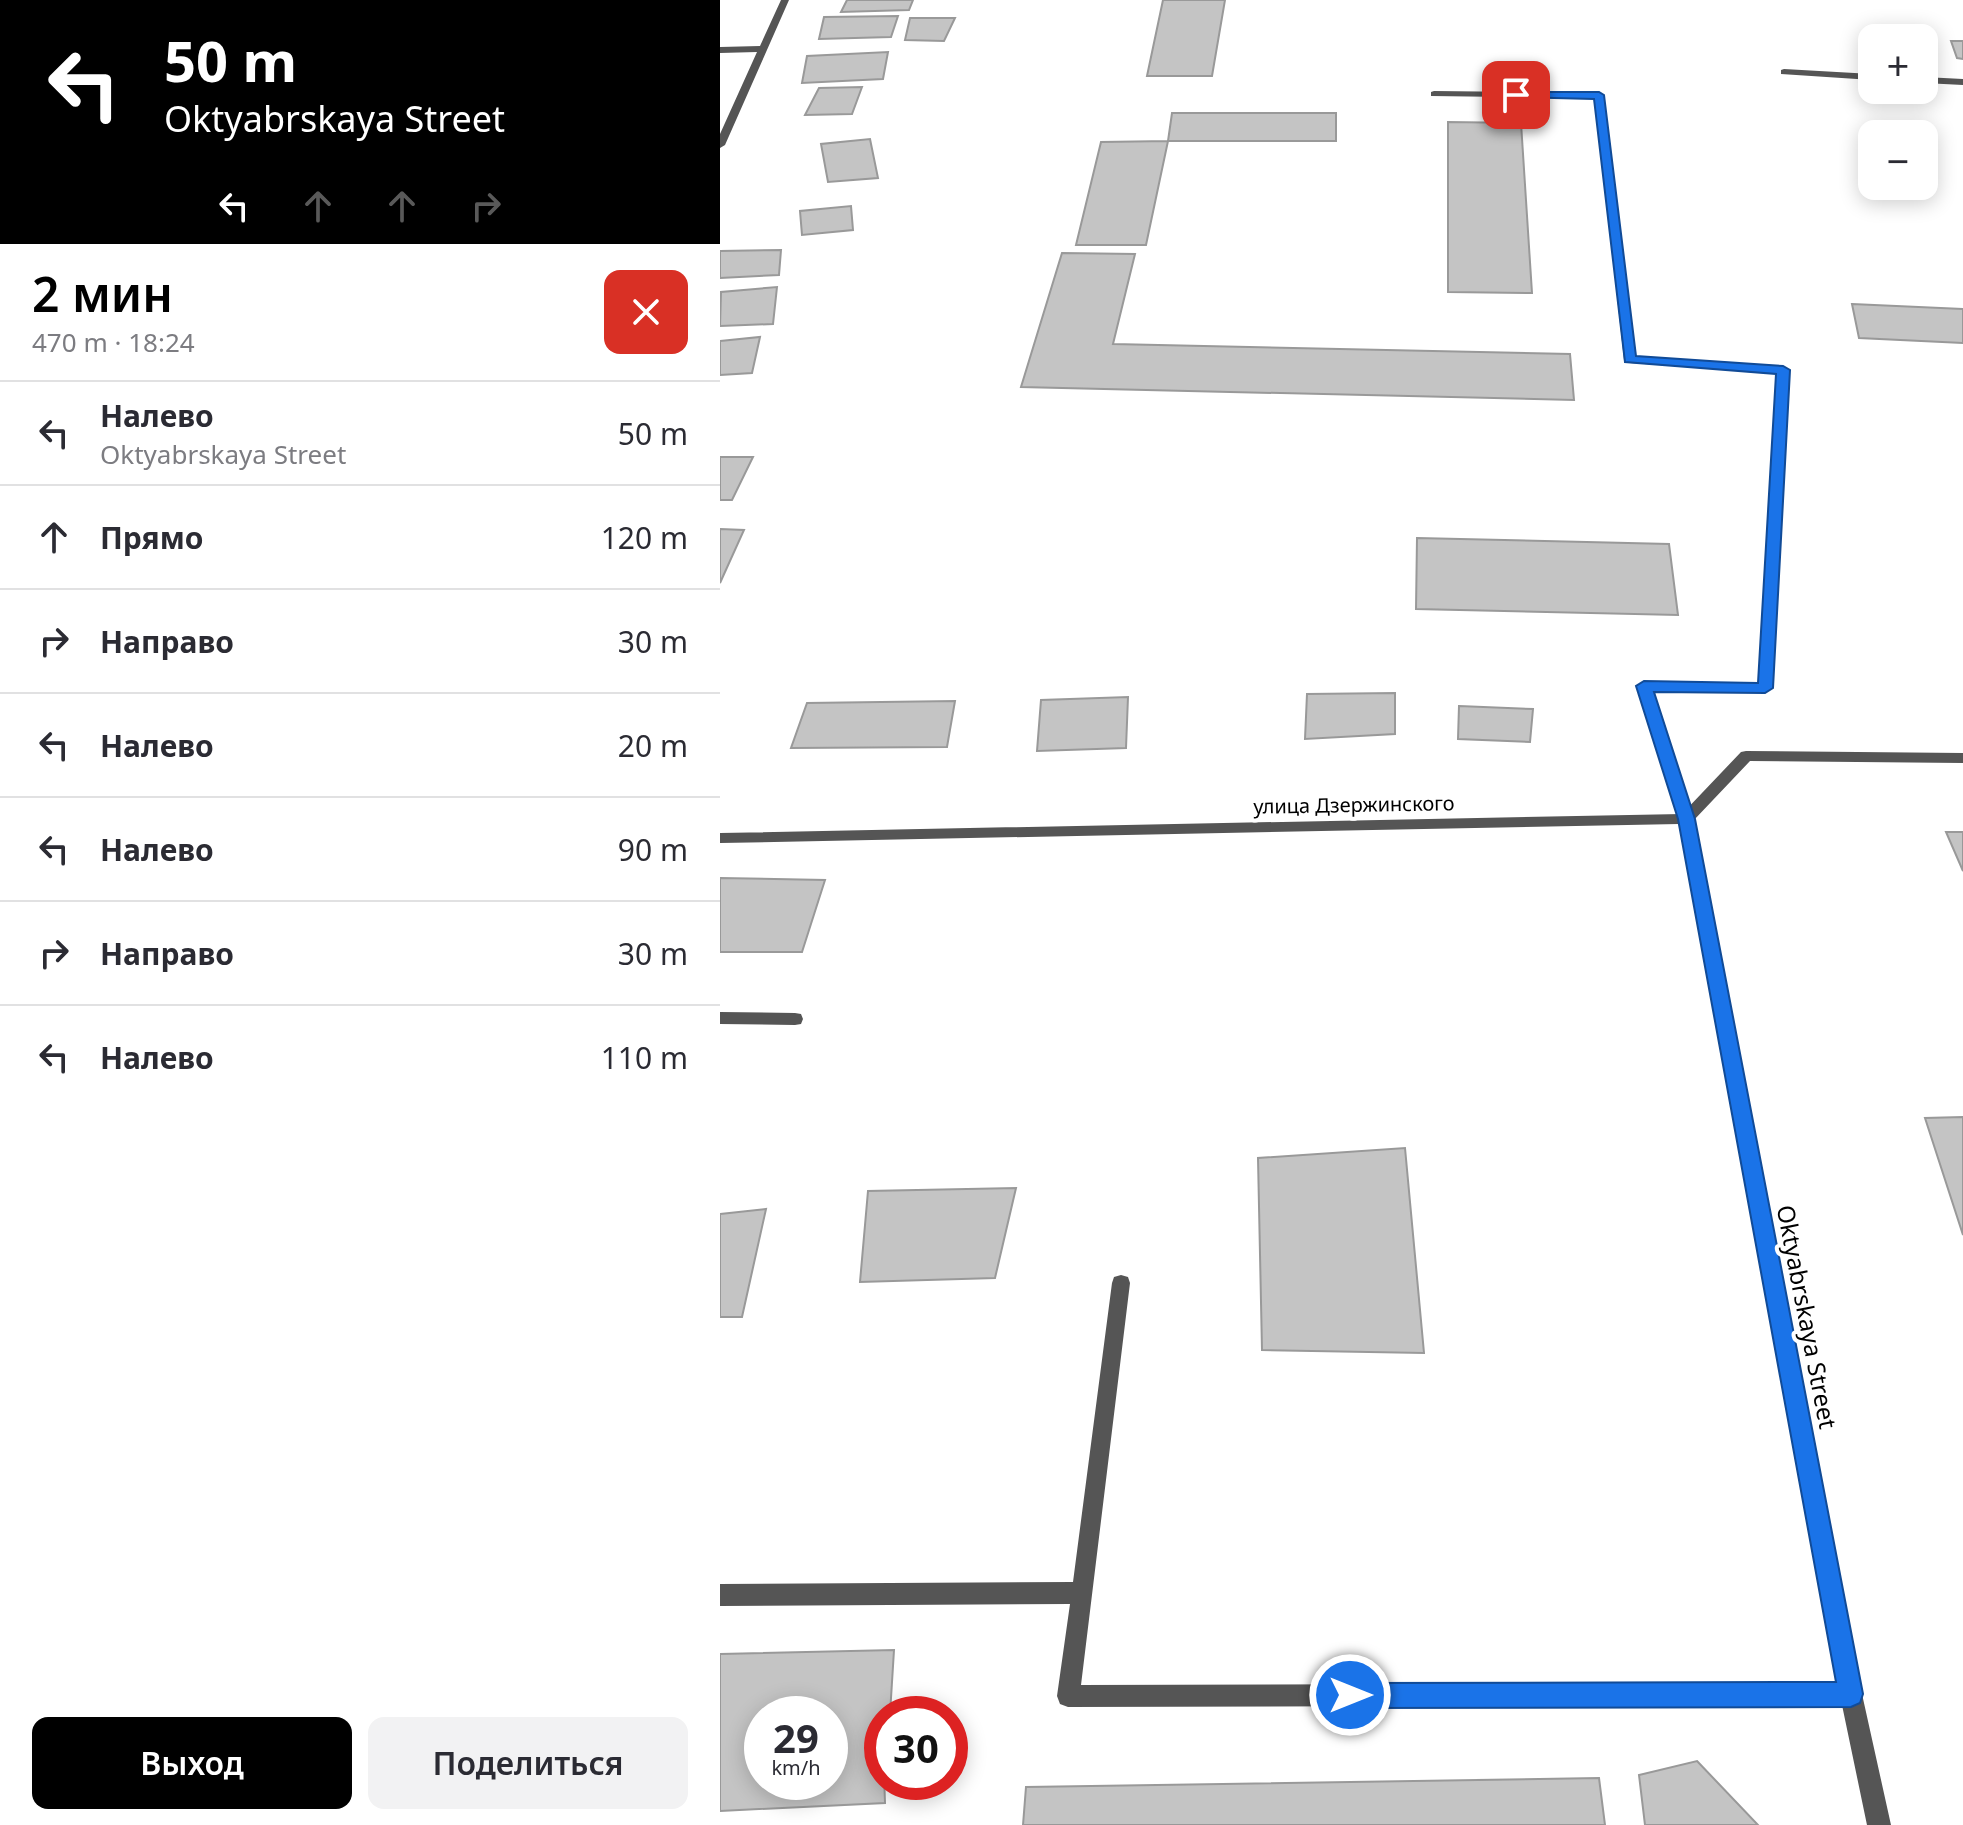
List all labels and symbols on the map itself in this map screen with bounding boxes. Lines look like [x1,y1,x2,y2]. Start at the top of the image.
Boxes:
pin [1482,61,1550,129]
street label: улица Дзержинского [1253,789,1455,820]
street label: Oktyabrskaya Street [1770,1202,1845,1432]
position arrow [1308,1653,1392,1737]
speed limit sign: 30 [864,1696,968,1800]

